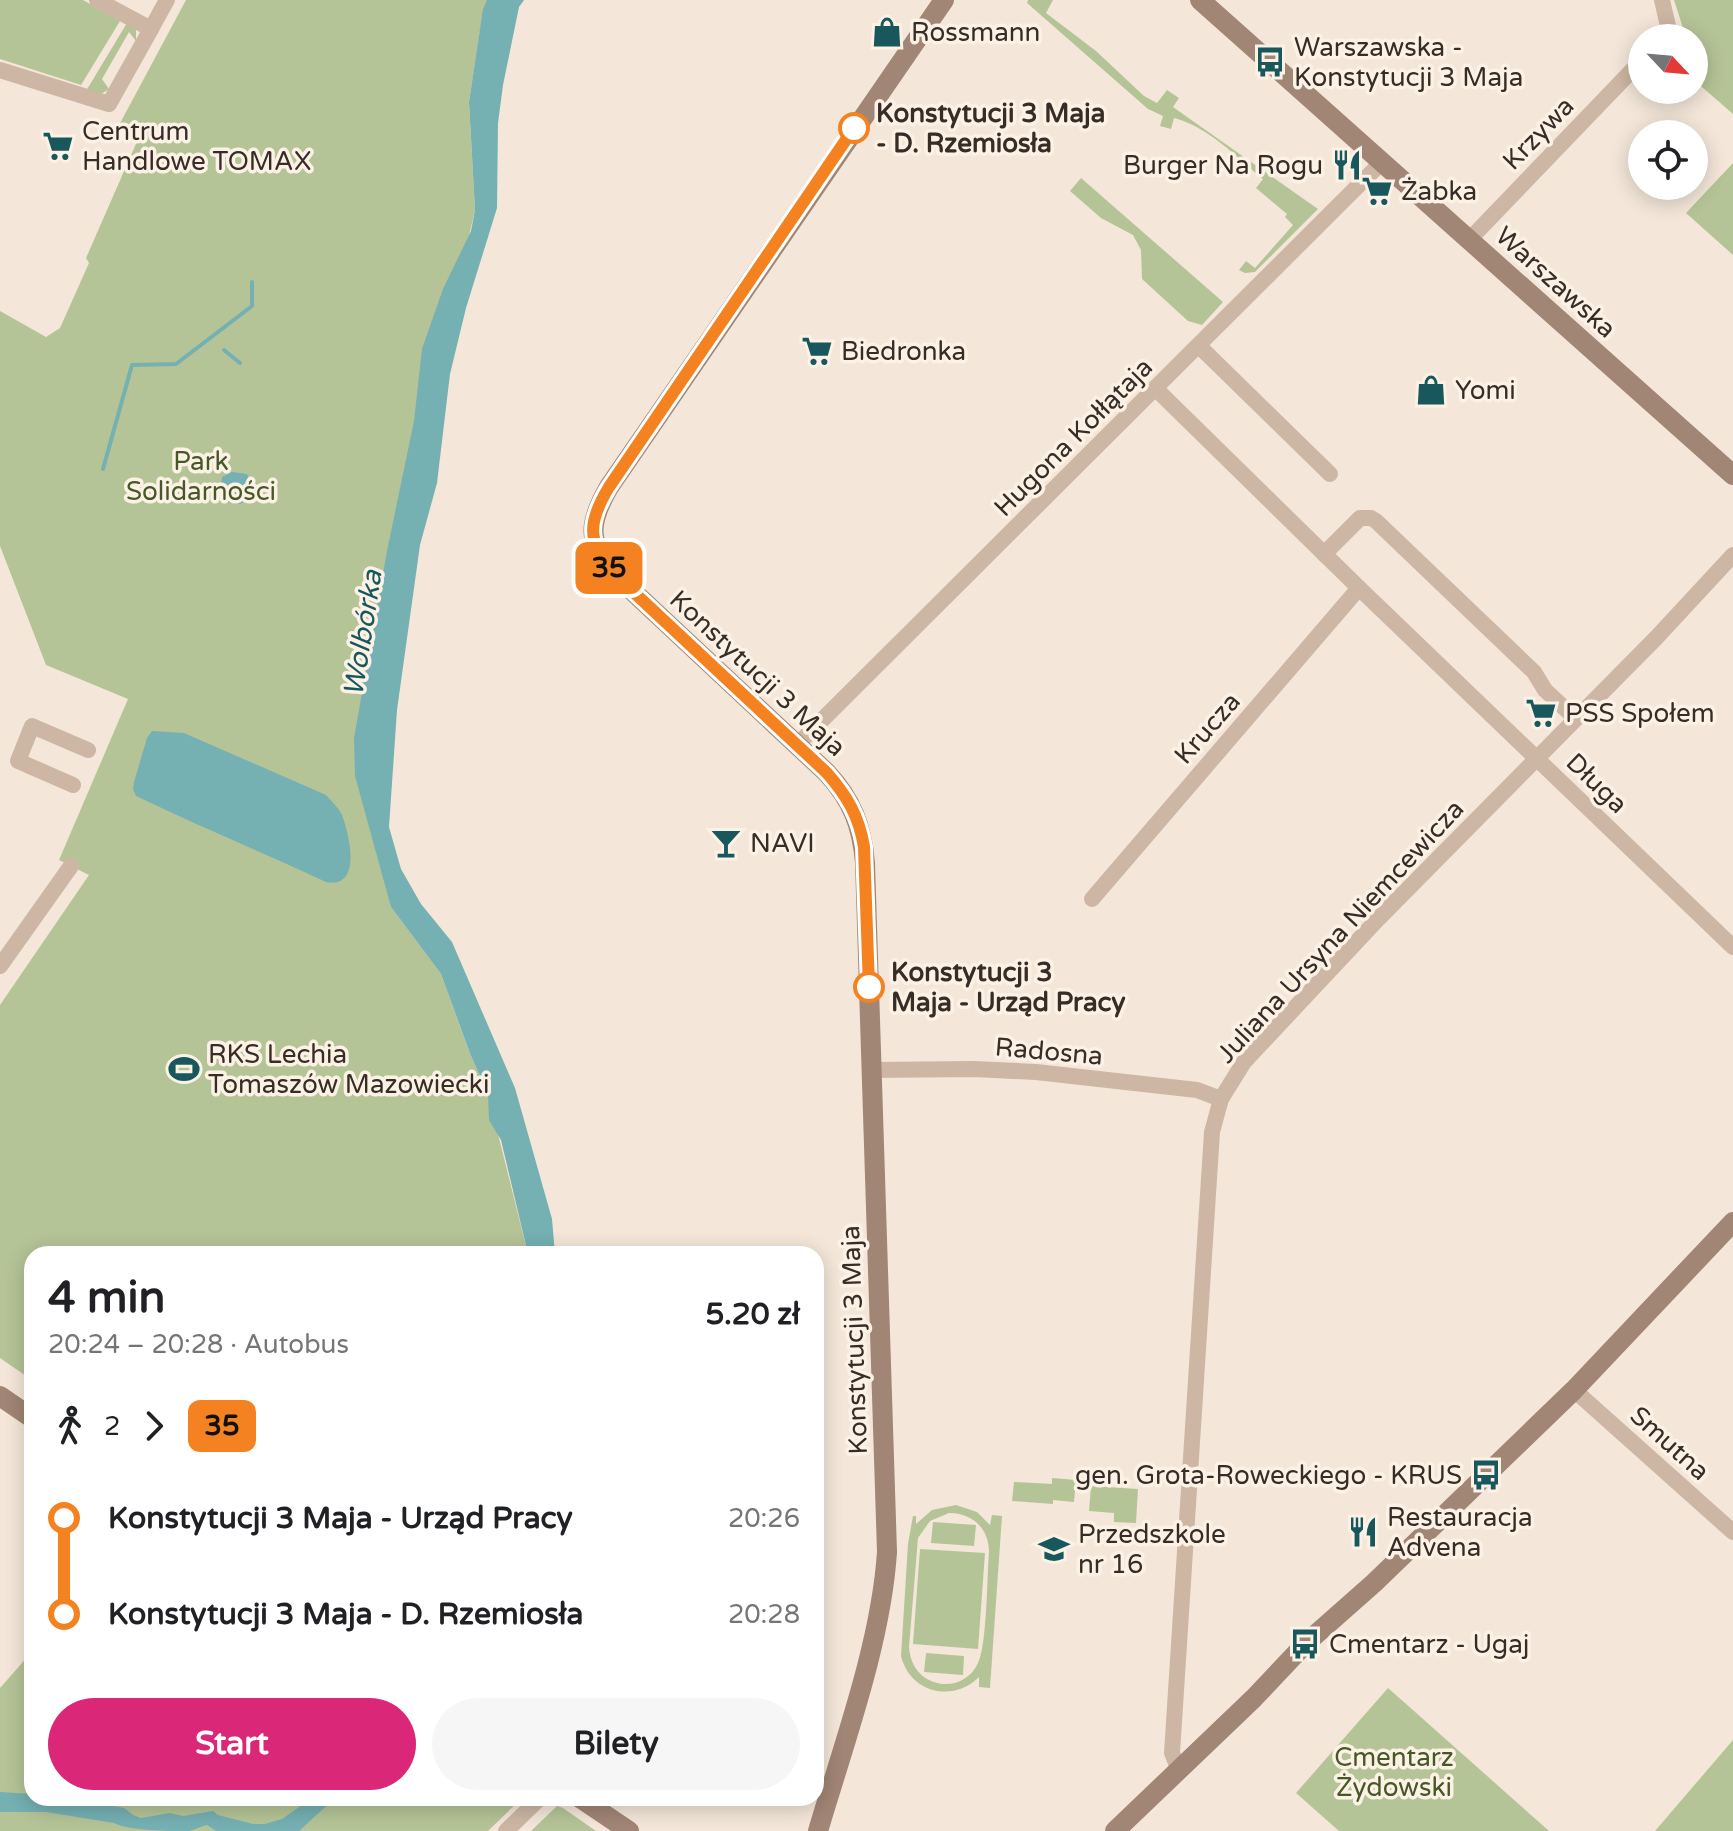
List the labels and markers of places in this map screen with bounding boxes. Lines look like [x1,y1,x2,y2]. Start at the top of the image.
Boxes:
shop icon: Rossmann [870,15,904,49]
place label: Rossmann [911,17,1040,48]
place label: Warszawska - Konstytucji 3 Maja [1294,32,1523,93]
bus stop icon: Warszawska - Konstytucji 3 Maja [1253,45,1287,79]
place label: Konstytucji 3 Maja - D. Rzemiosła [876,98,1105,159]
marker: Konstytucji 3 Maja - D. Rzemiosła [839,113,869,143]
place label: Centrum Handlowe TOMAX [82,116,311,177]
supermarket icon: Centrum Handlowe TOMAX [41,129,75,163]
restaurant icon: Burger Na Rogu [1330,148,1364,182]
place label: Burger Na Rogu [1123,150,1323,181]
supermarket icon: Żabka [1360,174,1394,208]
place label: Żabka [1401,176,1477,207]
supermarket icon: Biedronka [800,334,834,368]
place label: Biedronka [841,336,966,367]
shop icon: Yomi [1414,373,1448,407]
place label: Yomi [1455,375,1516,406]
supermarket icon: PSS Społem [1524,696,1558,730]
place label: PSS Społem [1565,698,1715,729]
bar icon: NAVI [709,826,743,860]
place label: NAVI [750,828,815,859]
place label: Konstytucji 3 Maja - Urząd Pracy [891,957,1125,1018]
marker: Konstytucji 3 Maja - Urząd Pracy [854,972,884,1002]
place label: RKS Lechia Tomaszów Mazowiecki [208,1039,489,1100]
sports icon: RKS Lechia Tomaszów Mazowiecki [167,1052,201,1086]
bus stop icon: gen. Grota-Roweckiego - KRUS [1469,1458,1503,1492]
place label: gen. Grota-Roweckiego - KRUS [1075,1460,1462,1491]
place label: Restauracja Advena [1387,1502,1533,1563]
restaurant icon: Restauracja Advena [1346,1515,1380,1549]
place label: Przedszkole nr 16 [1078,1519,1226,1580]
school or university icon: Przedszkole nr 16 [1037,1532,1071,1566]
bus stop icon: Cmentarz - Ugaj [1288,1627,1322,1661]
place label: Cmentarz - Ugaj [1329,1629,1529,1660]

